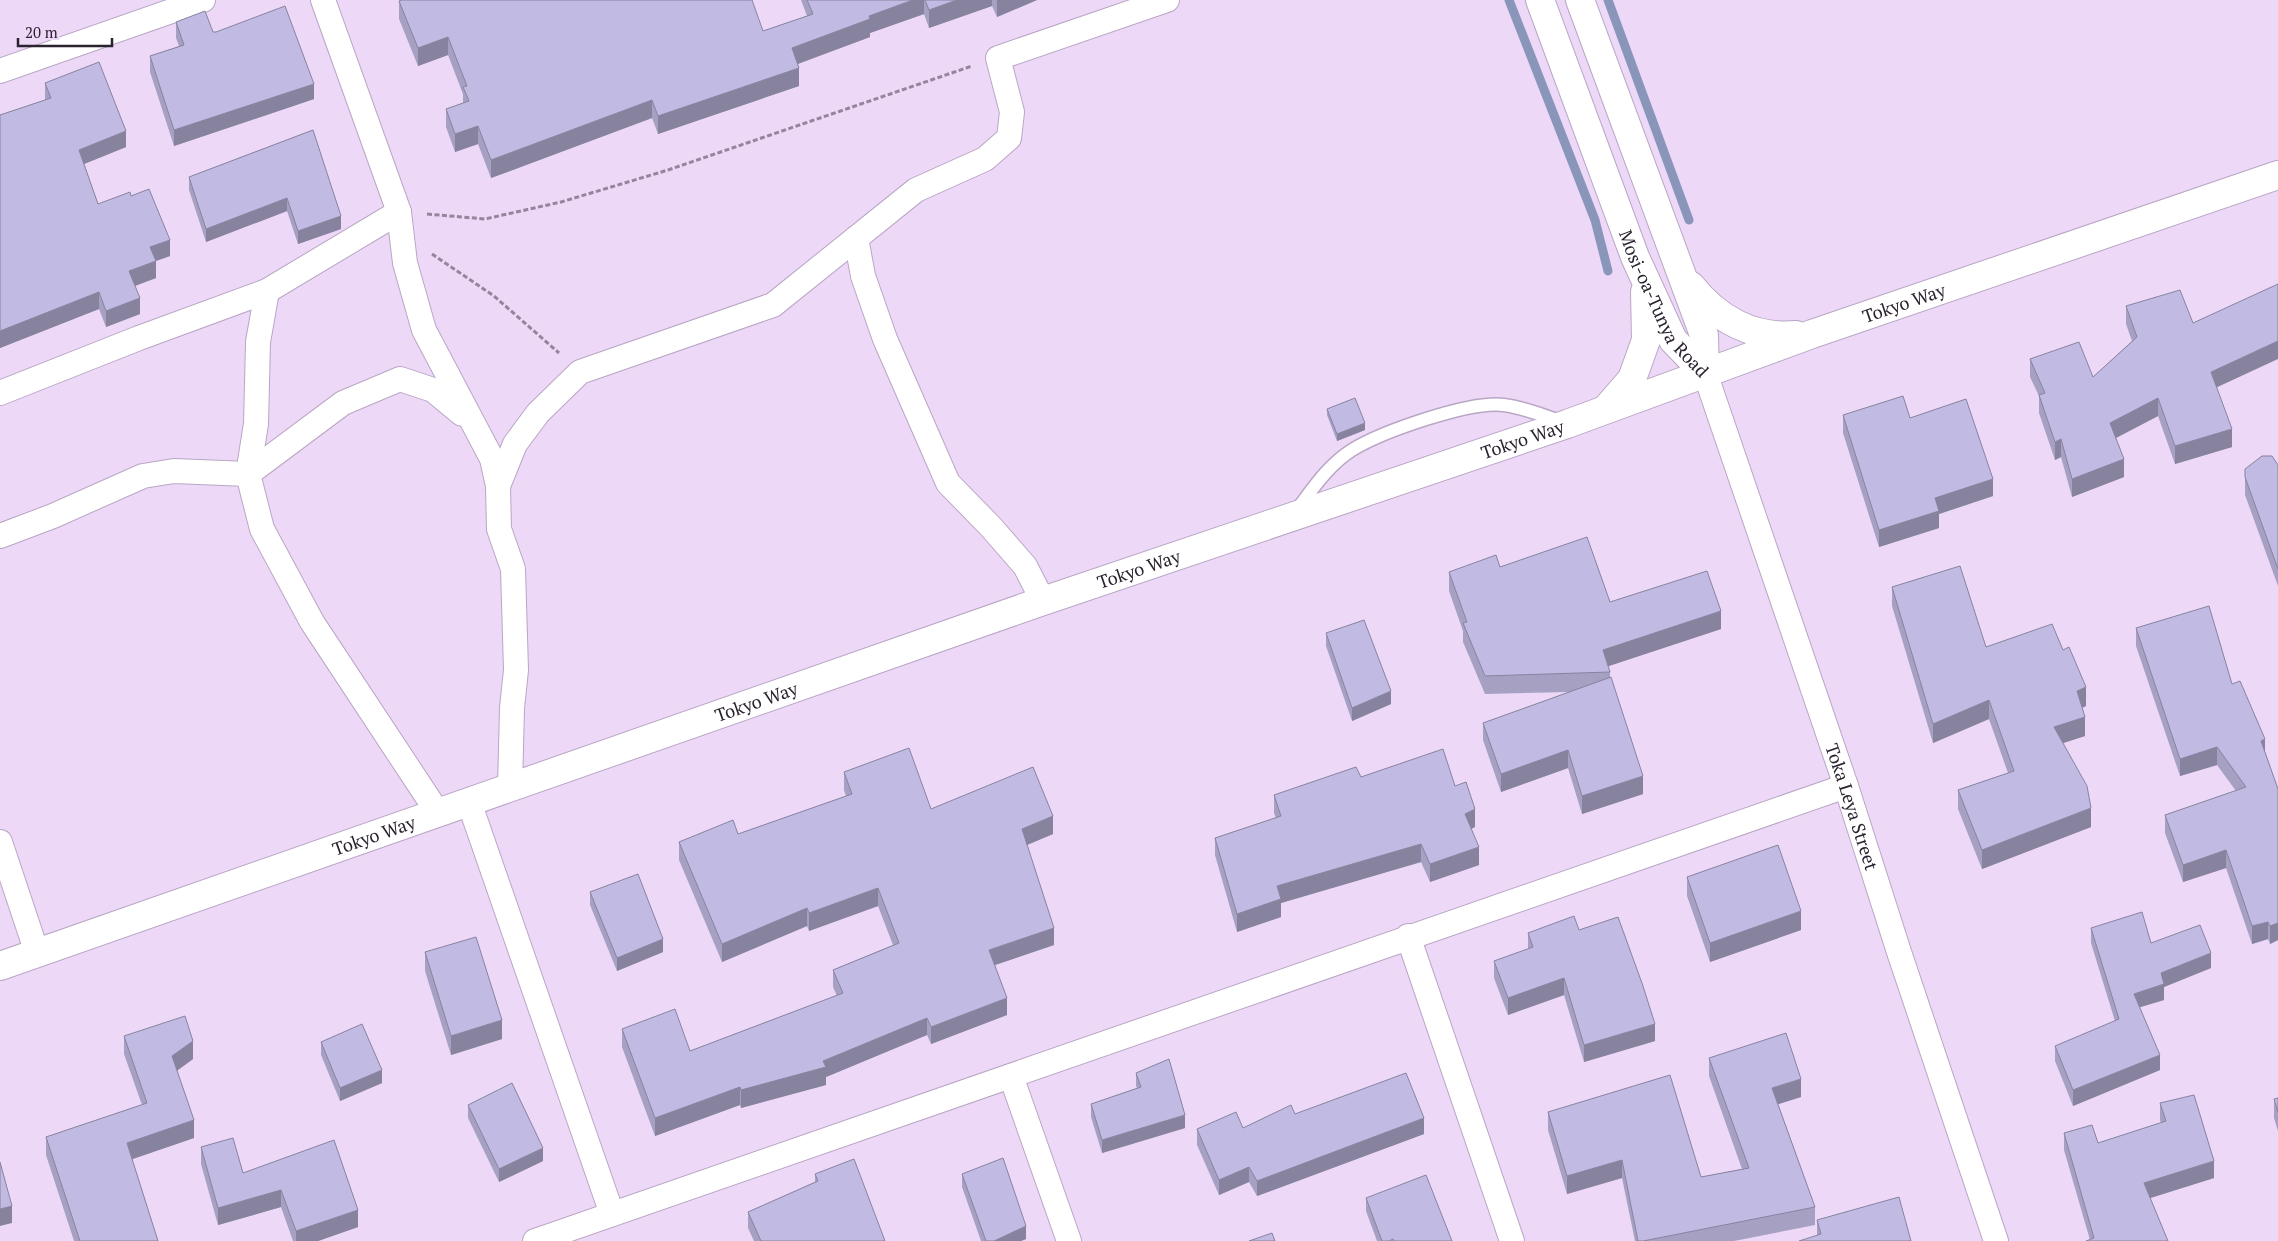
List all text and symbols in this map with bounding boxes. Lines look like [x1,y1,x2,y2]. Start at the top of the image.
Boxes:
scale bar [18,15,111,47]
text: 20 m [25,22,58,42]
street label: Mosi-oa-Tunya Road [1614,226,1714,382]
street label: Tokyo Way [1859,277,1949,328]
street label: Tokyo Way [1478,414,1568,464]
street label: Tokyo Way [1094,543,1184,594]
street label: Tokyo Way [711,676,802,727]
street label: Toka Leya Street [1820,740,1884,873]
street label: Tokyo Way [329,809,419,861]

